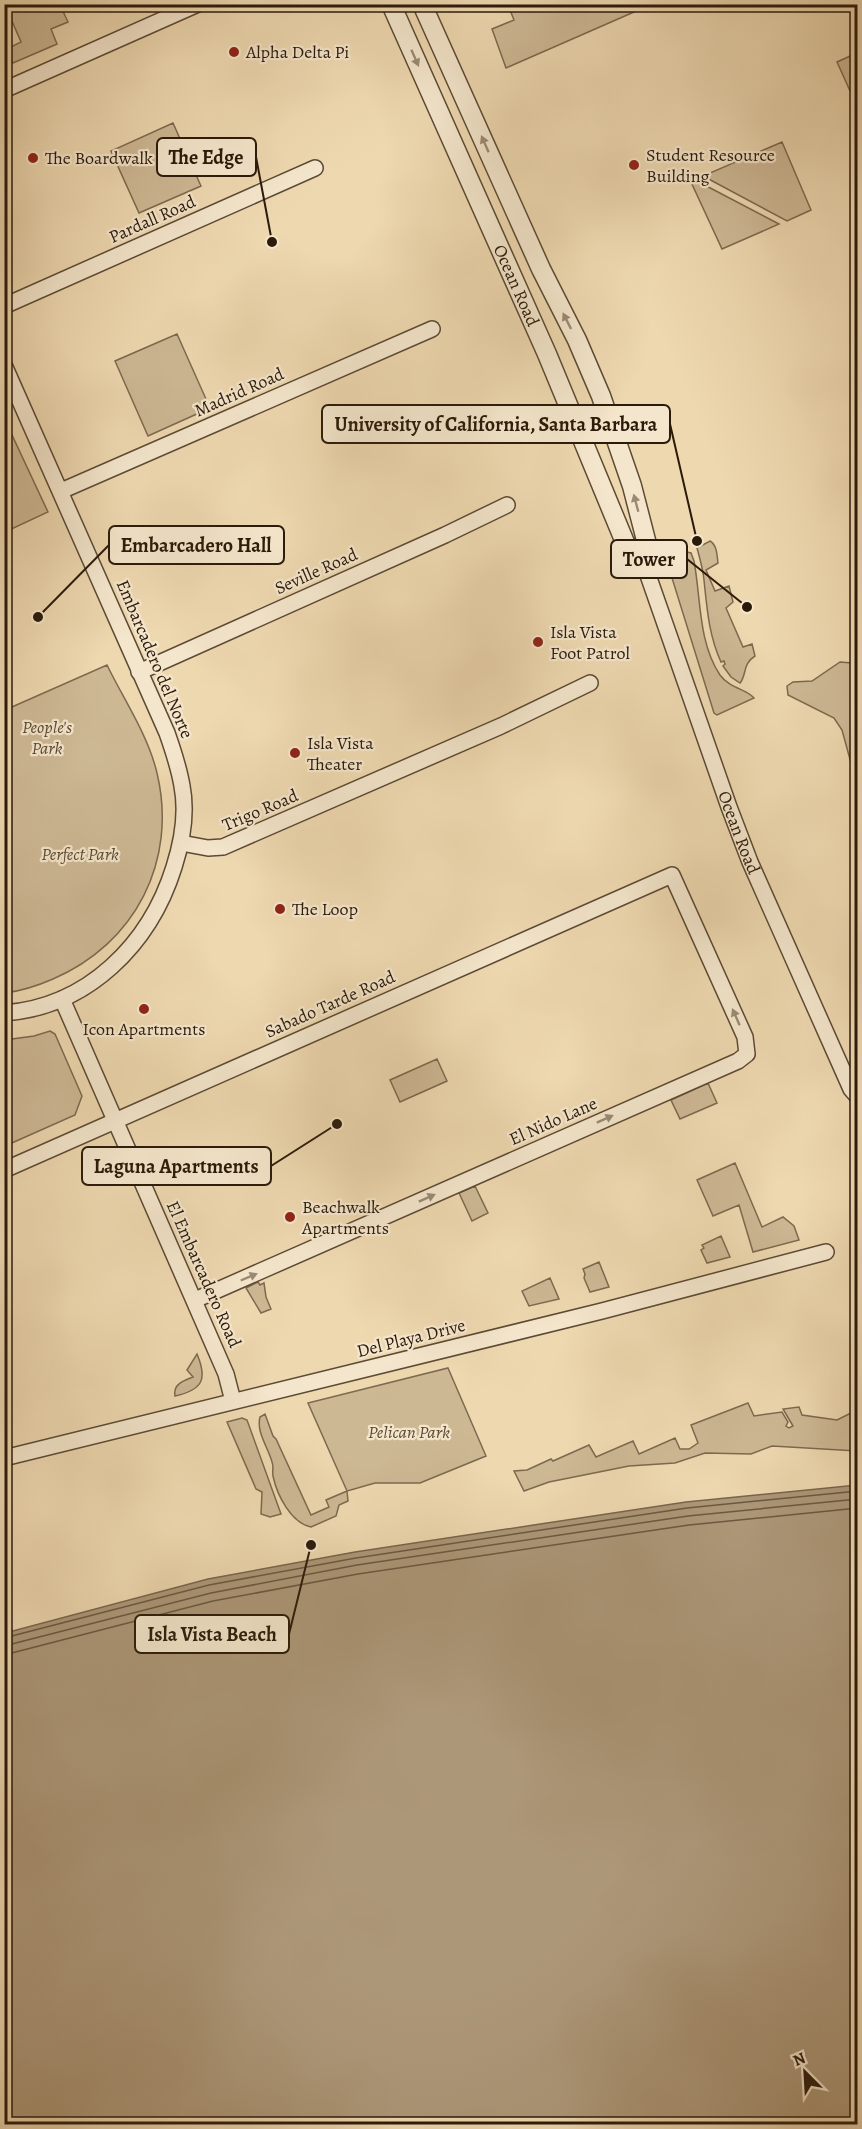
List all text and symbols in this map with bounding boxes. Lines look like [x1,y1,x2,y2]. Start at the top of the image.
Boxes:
place label: Alpha Delta Pi [245,40,349,64]
marker: Alpha Delta Pi [227,45,241,59]
one-way arrow [411,49,420,67]
one-way arrow [480,135,490,153]
callout: The Edge [157,138,256,176]
place label: Student Resource Building [646,143,775,188]
text: The Edge [169,144,243,171]
place label: The Boardwalk [45,146,153,170]
marker: The Boardwalk [26,151,40,165]
marker: Student Resource Building [627,158,641,172]
street label: Pardall Road [105,189,199,249]
street label: Ocean Road [488,241,545,330]
one-way arrow [562,312,572,329]
street label: Madrid Road [190,361,288,422]
callout: University of California, Santa Barbara [322,405,670,443]
text: University of California, Santa Barbara [335,411,658,438]
one-way arrow [631,494,640,512]
callout: Embarcadero Hall [109,526,284,564]
text: Embarcadero Hall [121,532,272,559]
callout: Tower [611,540,687,578]
street label: Seville Road [271,542,361,600]
text: Tower [623,546,675,573]
street label: Embarcadero del Norte [111,576,199,742]
place label: Isla Vista Foot Patrol [550,620,630,665]
marker: Isla Vista Foot Patrol [531,635,545,649]
park label: People's Park [22,715,72,760]
place label: Isla Vista Theater [307,731,374,776]
marker: Isla Vista Theater [288,746,302,760]
street label: Trigo Road [218,783,302,837]
street label: Ocean Road [712,788,766,878]
park label: Perfect Park [41,842,119,866]
place label: The Loop [292,897,358,921]
marker: The Loop [273,902,287,916]
street label: Sabado Tarde Road [261,964,399,1043]
marker: Icon Apartments [137,1002,151,1016]
one-way arrow [731,1009,740,1026]
place label: Icon Apartments [83,1017,205,1041]
street label: El Nido Lane [505,1091,601,1151]
one-way arrow [597,1115,614,1124]
callout: Laguna Apartments [82,1147,271,1185]
text: Laguna Apartments [93,1153,259,1180]
one-way arrow [418,1193,435,1202]
place label: Beachwalk Apartments [301,1195,389,1240]
street label: El Embarcadero Road [161,1197,247,1351]
marker: Beachwalk Apartments [283,1210,297,1224]
one-way arrow [240,1272,258,1282]
street label: Del Playa Drive [354,1313,468,1363]
park label: Pelican Park [368,1420,450,1444]
callout: Isla Vista Beach [135,1615,289,1653]
text: Isla Vista Beach [147,1621,277,1648]
north arrow [775,2042,835,2102]
text: N [790,2047,809,2072]

